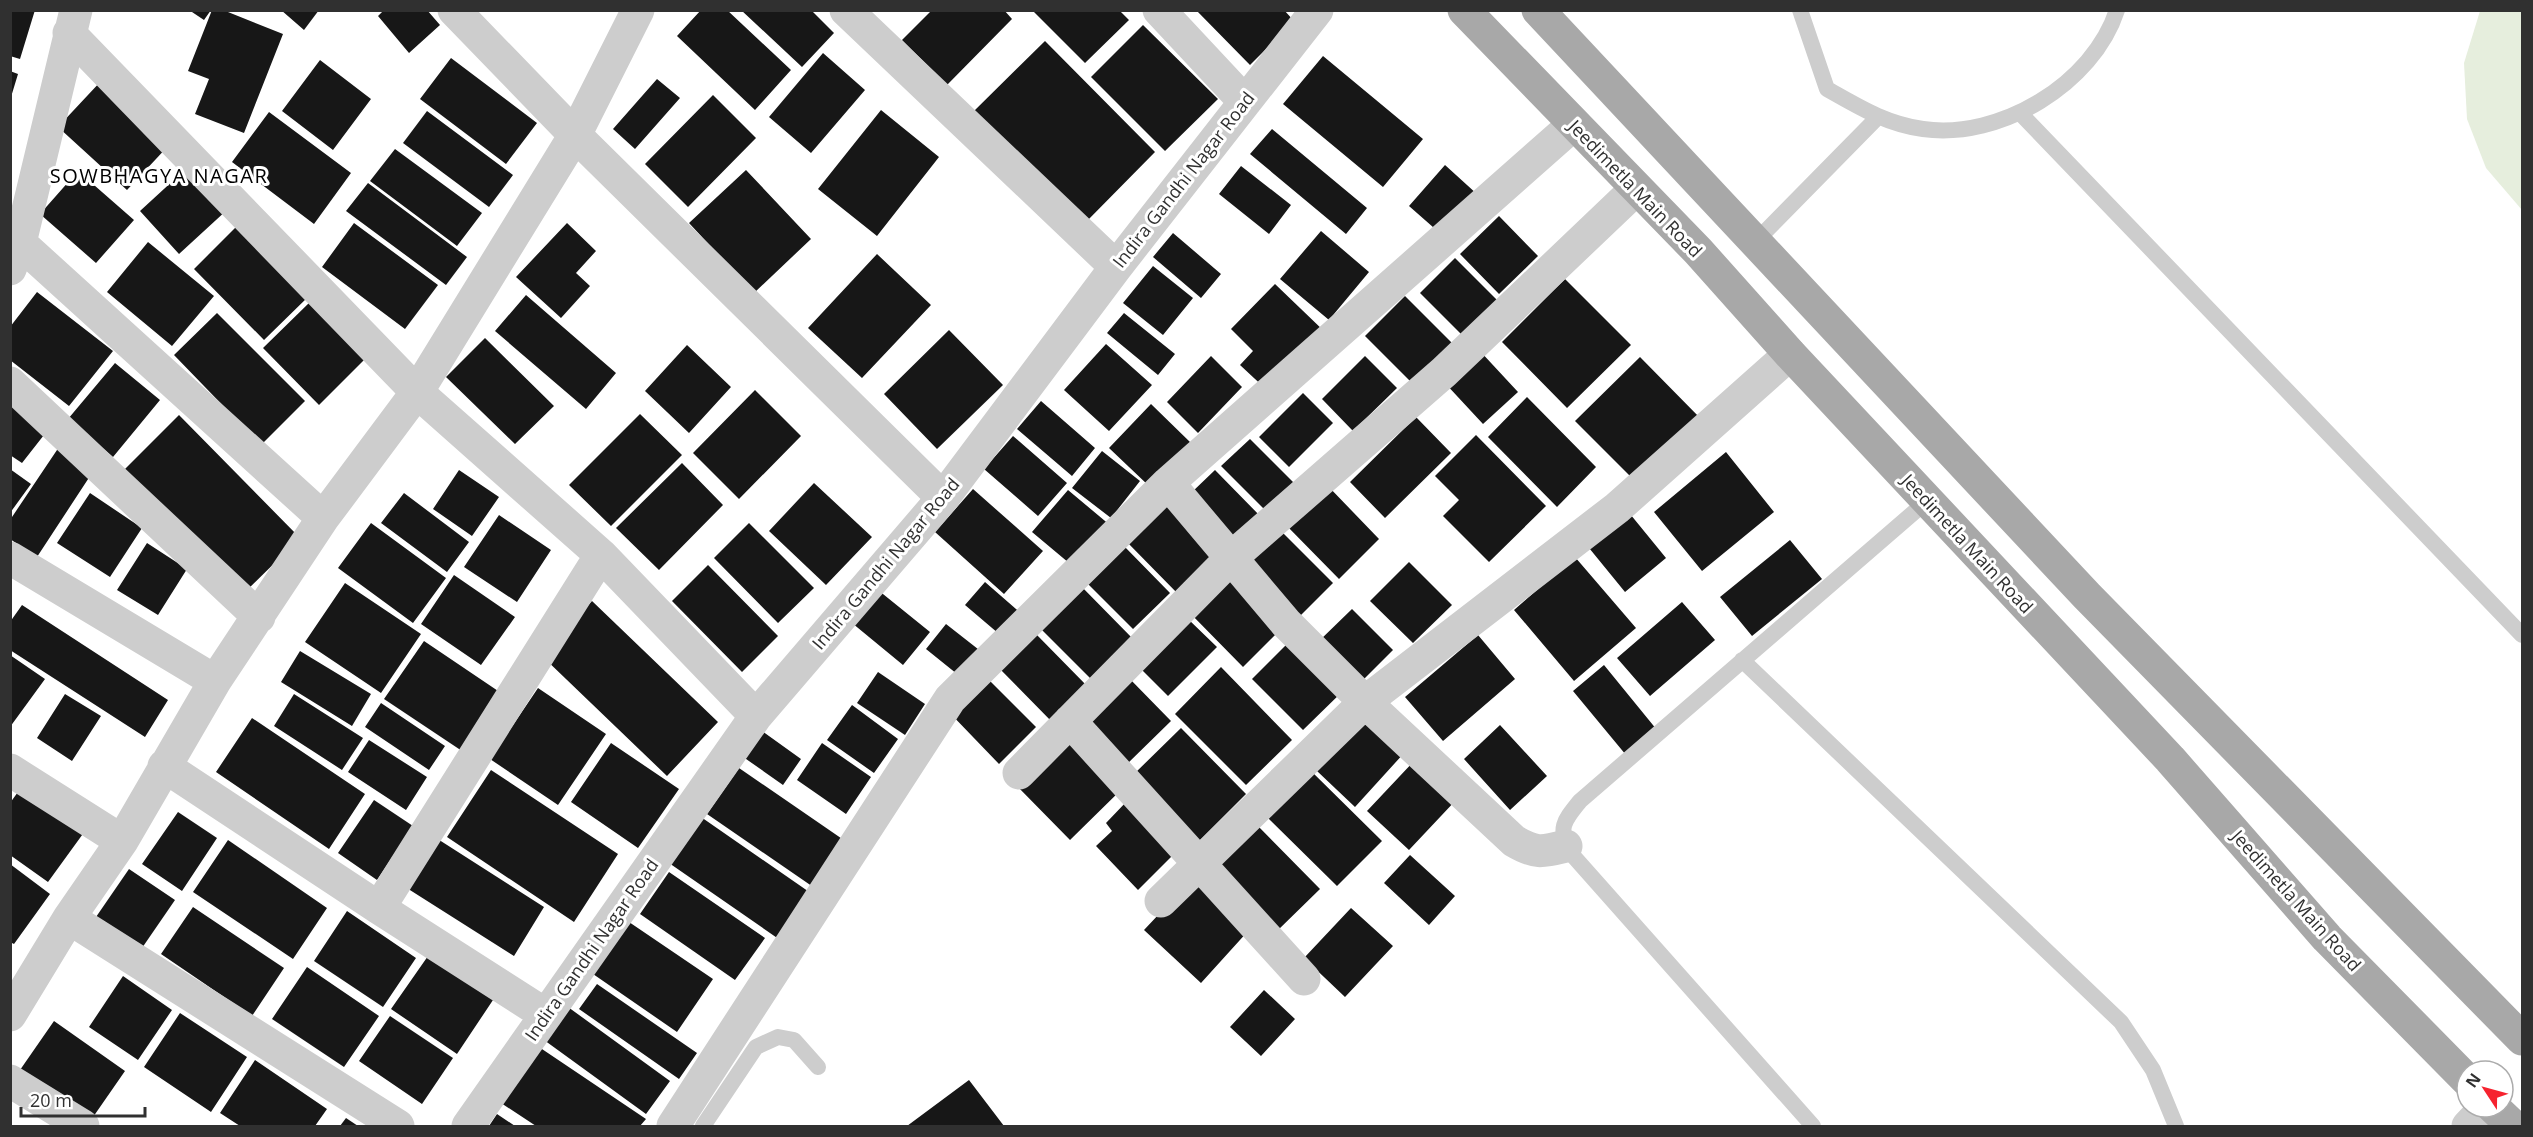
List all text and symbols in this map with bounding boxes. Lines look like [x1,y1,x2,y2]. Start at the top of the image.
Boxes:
street label: Indira Gandhi Nagar Road [1107,86,1260,272]
street label: Jeedimetla Main Road [1562,113,1708,262]
district label: SOWBHAGYA NAGAR [50,162,268,189]
street label: Jeedimetla Main Road [1895,467,2039,618]
street label: Indira Gandhi Nagar Road [806,472,964,654]
street label: Jeedimetla Main Road [2225,823,2367,976]
street label: Indira Gandhi Nagar Road [519,854,663,1045]
north arrow [2455,1059,2515,1119]
text: N [2460,1068,2486,1092]
scale bar [21,1080,146,1118]
text: 20 m [30,1088,72,1112]

